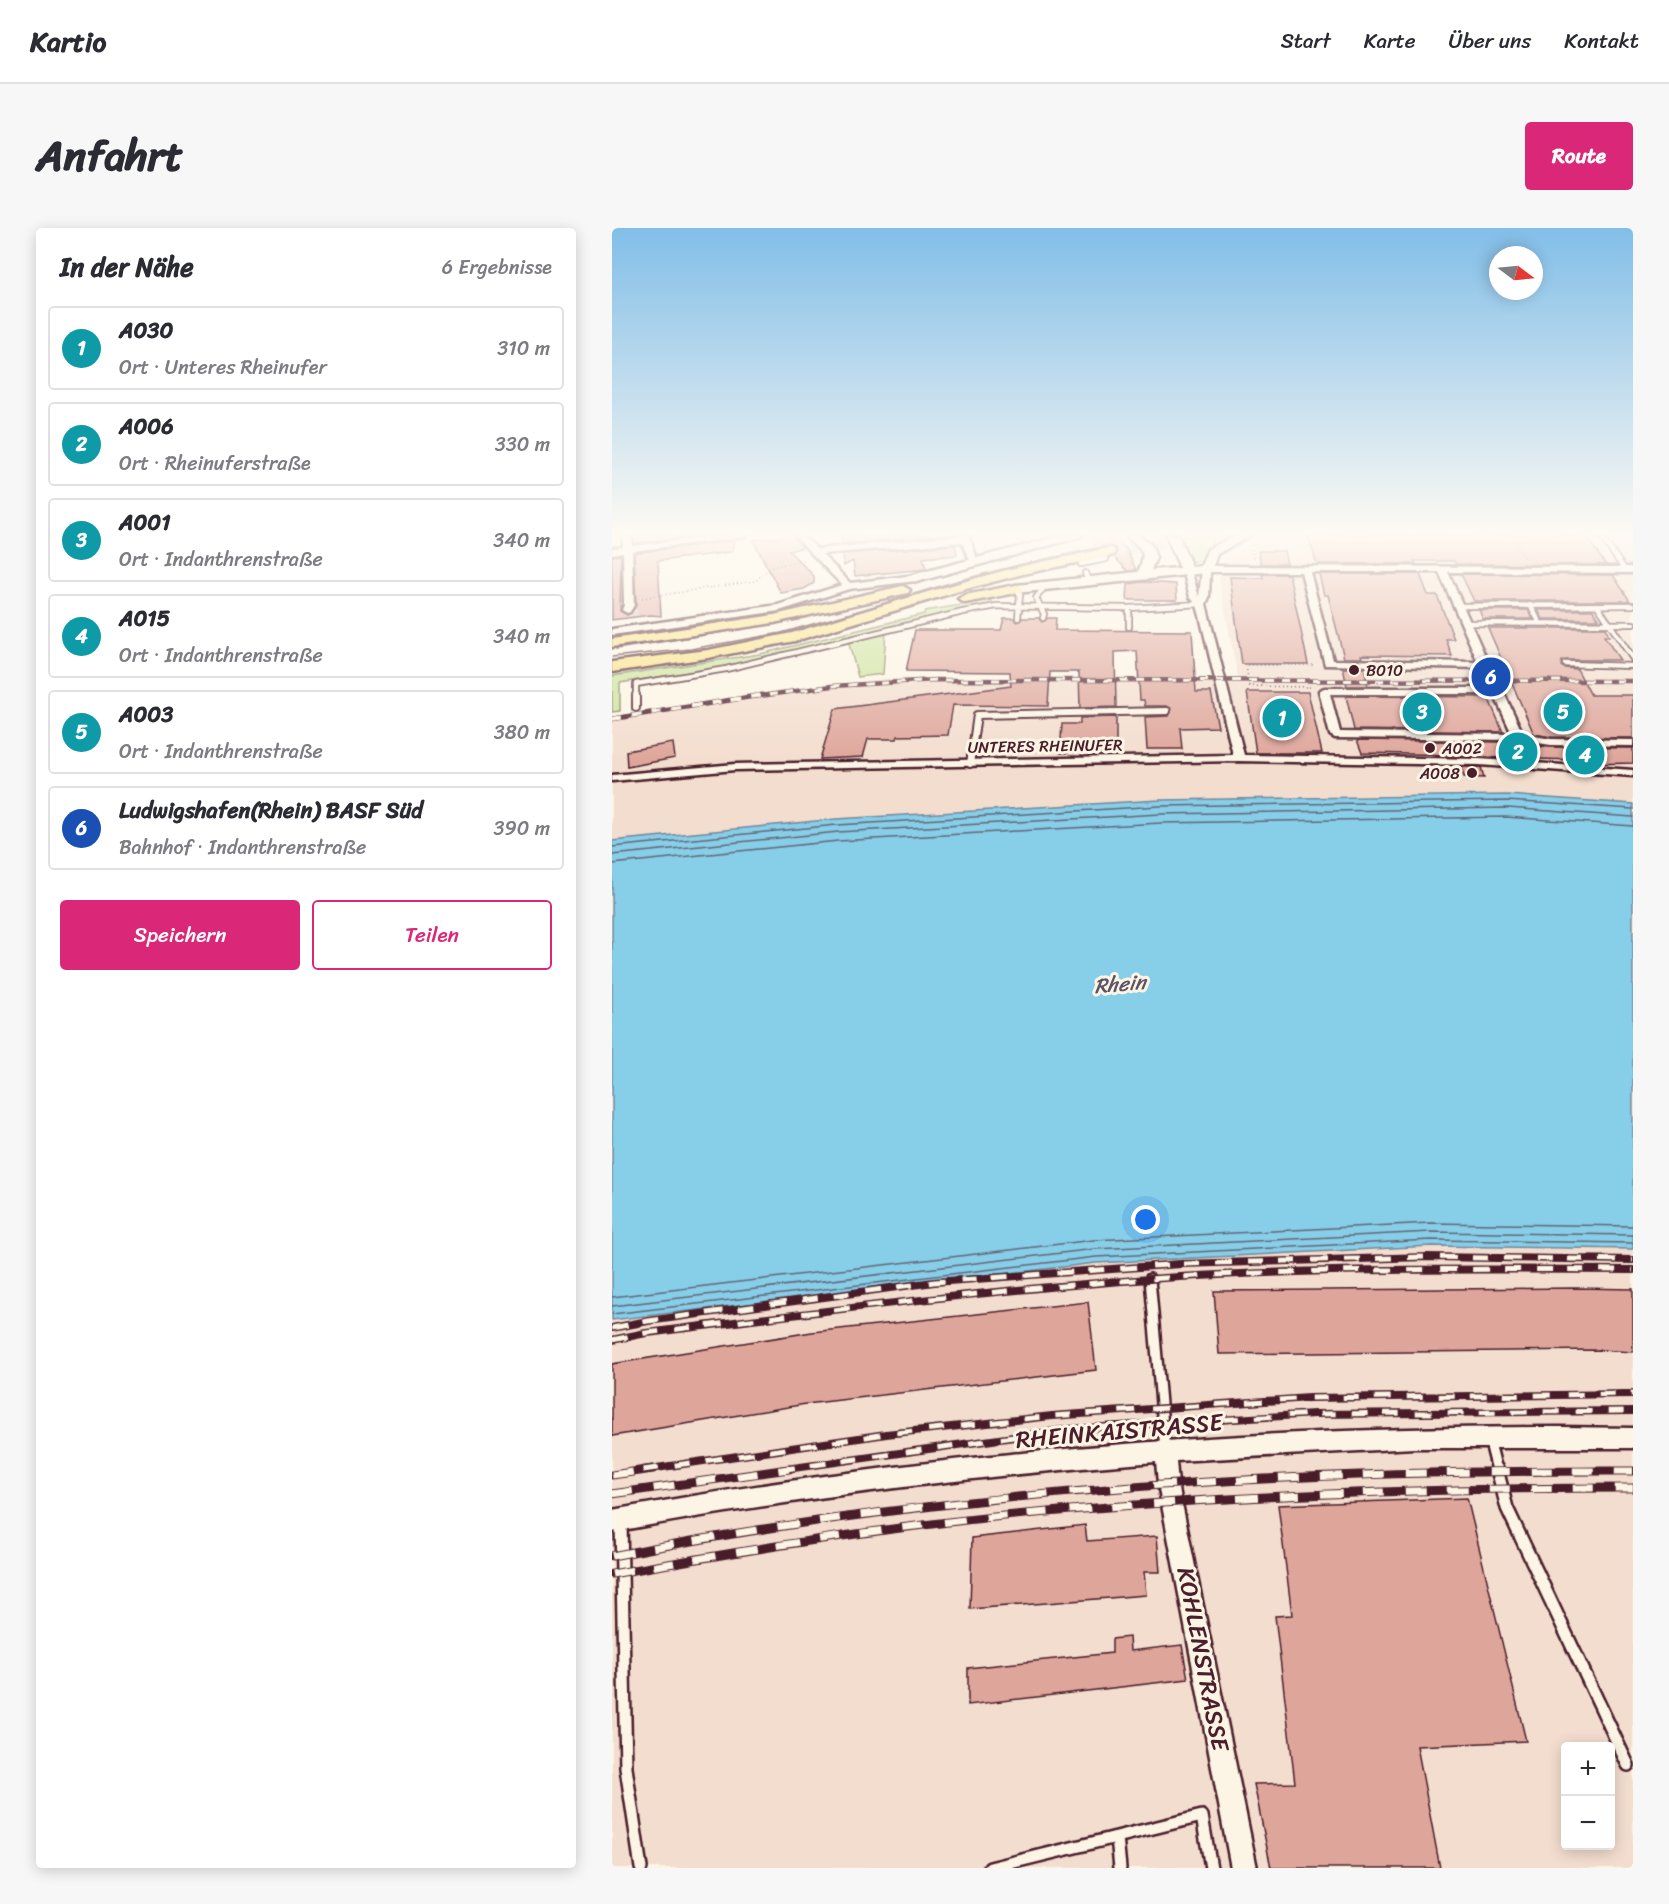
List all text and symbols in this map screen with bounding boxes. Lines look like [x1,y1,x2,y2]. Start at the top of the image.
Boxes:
text: Kartio [30,17,106,66]
text: Start [1281,22,1331,60]
text: Karte [1364,22,1416,60]
text: Über uns [1449,22,1531,60]
text: Kontakt [1564,22,1639,60]
text: Anfahrt [36,119,183,193]
button: Route [1525,122,1633,190]
text: In der Nähe [60,244,194,290]
north arrow [1489,246,1543,300]
text: 6 Ergebnisse [442,250,552,285]
text: A030 [119,311,173,350]
text: 1 [77,331,86,366]
text: 310 m [497,331,550,366]
text: Ort · Unteres Rheinufer [119,350,327,385]
text: A006 [119,407,174,446]
text: 2 [76,427,87,462]
text: 330 m [495,427,550,462]
text: Ort · Rheinuferstraße [119,446,311,481]
text: A001 [119,503,171,542]
text: 3 [76,523,87,558]
text: 340 m [493,523,550,558]
text: Ort · Indanthrenstraße [119,542,323,577]
text: A015 [119,599,170,638]
text: 4 [75,619,88,654]
text: 340 m [493,619,550,654]
text: Ort · Indanthrenstraße [119,638,323,673]
pin: 6 [1472,654,1510,700]
place label: B010 [1366,656,1403,685]
marker: B010 [1347,663,1361,677]
pin: 3 [1402,690,1442,734]
pin: 5 [1544,690,1582,734]
text: A003 [119,695,173,734]
pin: 1 [1262,696,1302,740]
text: 5 [75,715,88,750]
text: 380 m [494,715,550,750]
street label: UNTERES RHEINUFER [967,730,1123,762]
pin: 2 [1498,730,1538,774]
pin: 4 [1566,732,1604,778]
text: Ort · Indanthrenstraße [119,734,323,769]
place label: A002 [1441,734,1482,763]
marker: A002 [1423,741,1437,755]
place label: A008 [1419,759,1460,788]
marker: A008 [1465,766,1479,780]
text: Ludwigshafen(Rhein) BASF Süd [119,791,423,830]
text: 6 [76,811,87,846]
text: 390 m [494,811,550,846]
text: Bahnhof · Indanthrenstraße [119,830,366,865]
button: Speichern [60,900,300,970]
button: Teilen [312,900,552,970]
water label: Rhein [1093,963,1150,1005]
your location [1131,1205,1160,1234]
street label: RHEINKAISTRASSE [1014,1401,1226,1461]
street label: KOHLENSTRASSE [1165,1563,1242,1756]
map controls [1561,1742,1615,1850]
button: + [1561,1742,1615,1796]
button: − [1561,1796,1615,1850]

